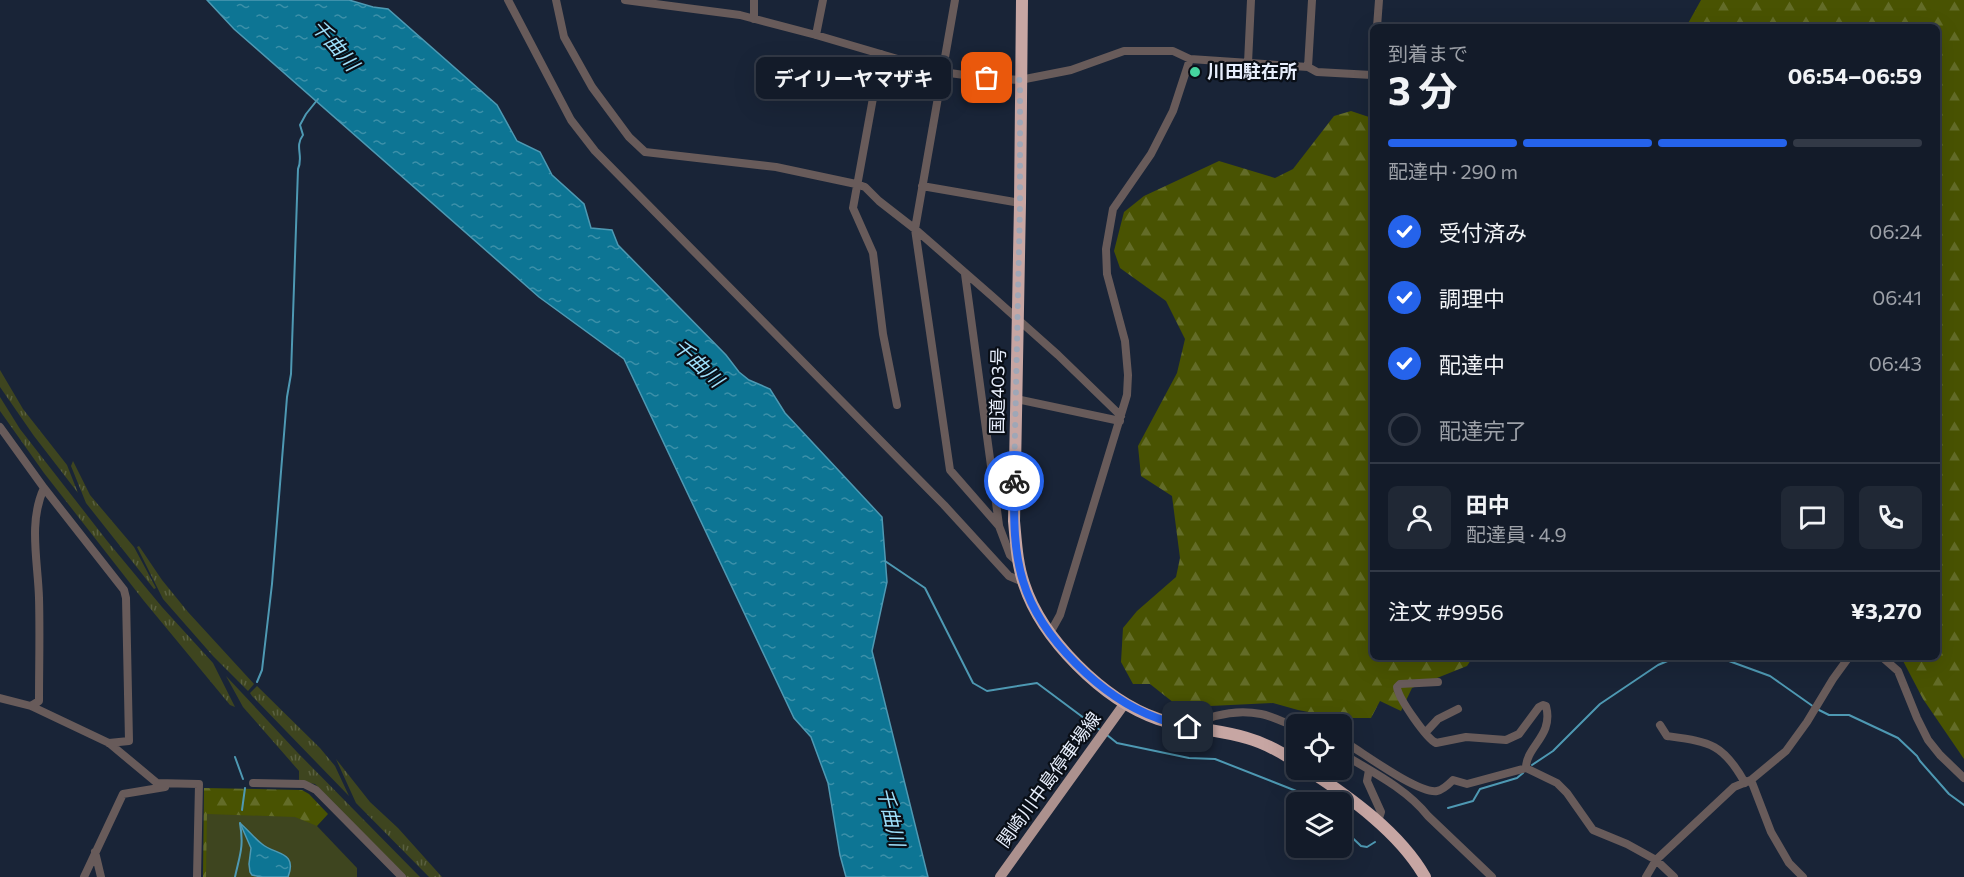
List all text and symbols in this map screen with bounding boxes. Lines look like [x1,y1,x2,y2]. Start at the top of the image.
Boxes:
water label: 千曲川 [307,14,366,76]
text: 到着まで [1388,41,1468,65]
pin [961,52,1012,103]
callout: デイリーヤマザキ [756,57,951,99]
place label: 川田駐在所 [1207,60,1297,82]
icon: bag [970,61,1003,94]
text: 06:54–06:59 [1788,62,1922,89]
marker: 川田駐在所 [1188,65,1202,79]
text: 3 分 [1388,65,1457,113]
text: デイリーヤマザキ [774,66,934,90]
text: 配達中 · 290 m [1388,159,1518,183]
icon: check [1388,215,1421,248]
text: 受付済み [1439,219,1527,246]
text: 06:24 [1869,219,1922,243]
icon: check [1388,281,1421,314]
text: 調理中 [1439,285,1505,312]
text: 06:41 [1872,285,1922,309]
water label: 千曲川 [669,333,730,393]
street label: 国道403号 [985,347,1009,435]
icon: check [1388,347,1421,380]
text: 配達中 [1439,351,1505,378]
text: 06:43 [1869,351,1922,375]
text: 配達完了 [1439,417,1527,444]
courier [984,451,1044,511]
icon: bike [998,465,1031,498]
button: person [1388,486,1451,549]
button: chat [1781,486,1844,549]
button: phone [1859,486,1922,549]
text: 田中 [1466,491,1510,518]
text: 配達員 · 4.9 [1466,522,1567,546]
text: ¥3,270 [1851,597,1922,624]
text: 注文 #9956 [1388,598,1504,625]
pin [1162,701,1213,752]
street label: 関崎川中島停車場線 [992,707,1105,851]
icon: home [1171,710,1204,743]
map controls [1286,714,1352,858]
button: locate [1286,714,1352,780]
water label: 千曲川 [874,785,911,851]
button: layers [1286,792,1352,858]

